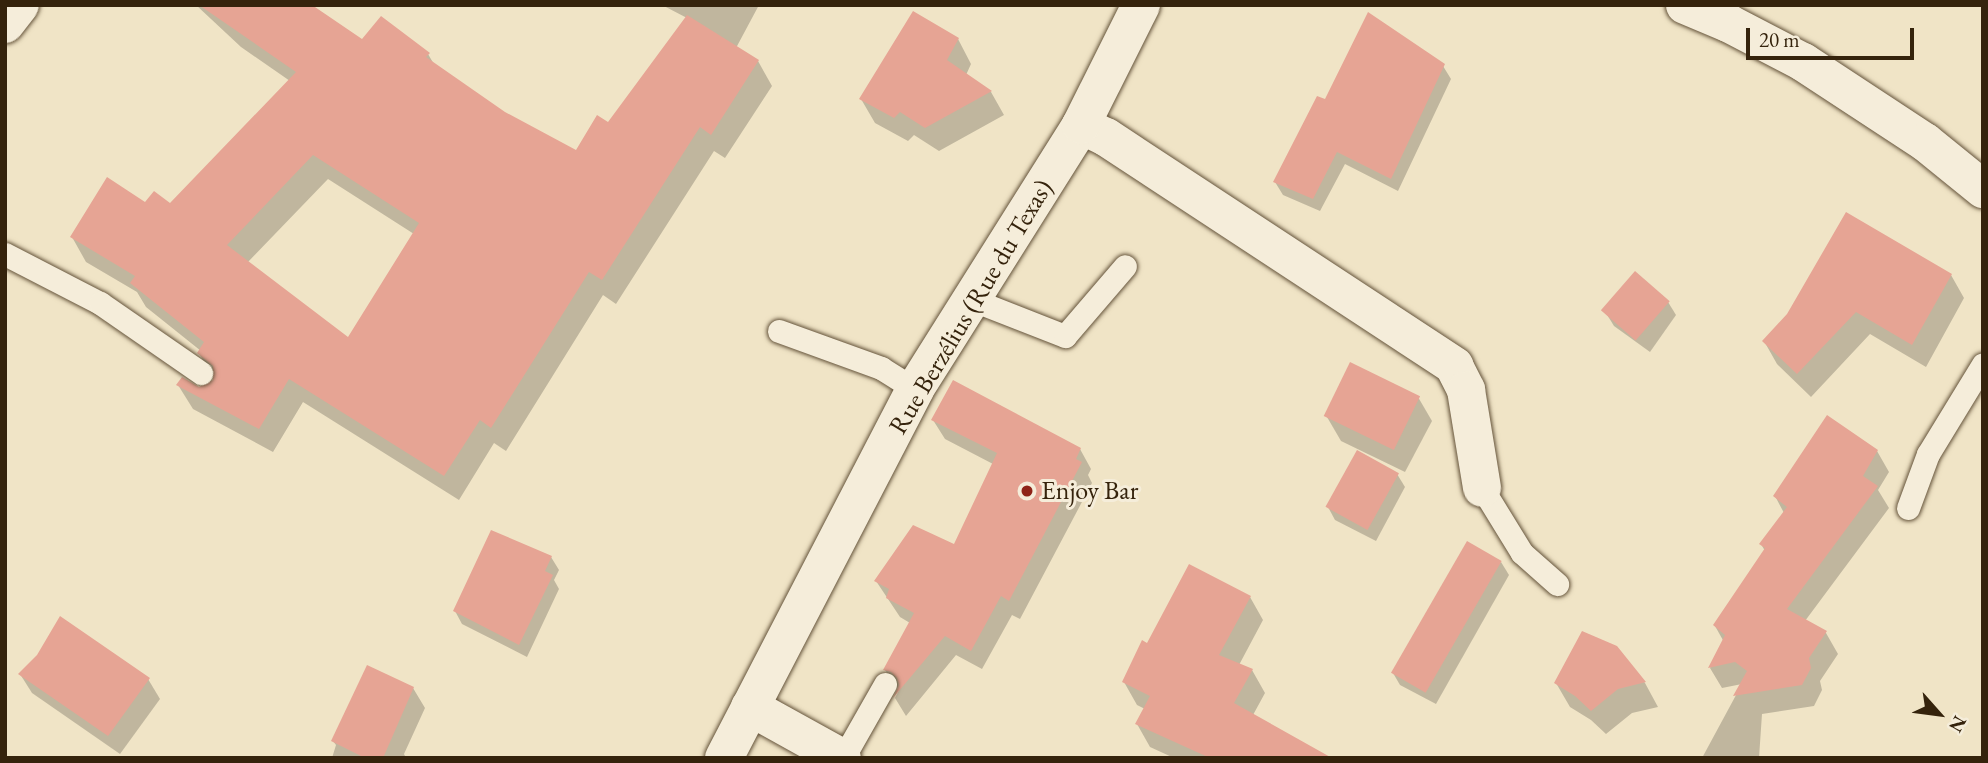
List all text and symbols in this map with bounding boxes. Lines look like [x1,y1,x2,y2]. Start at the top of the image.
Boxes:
scale bar [1750,14,1918,58]
text: 20 m [1759,26,1800,53]
street label: Rue Berzélius (Rue du Texas) [883,174,1059,440]
place label: Enjoy Bar [1041,475,1138,507]
marker: Enjoy Bar [1019,483,1035,499]
north arrow [1904,679,1974,749]
text: N [1943,711,1973,737]

